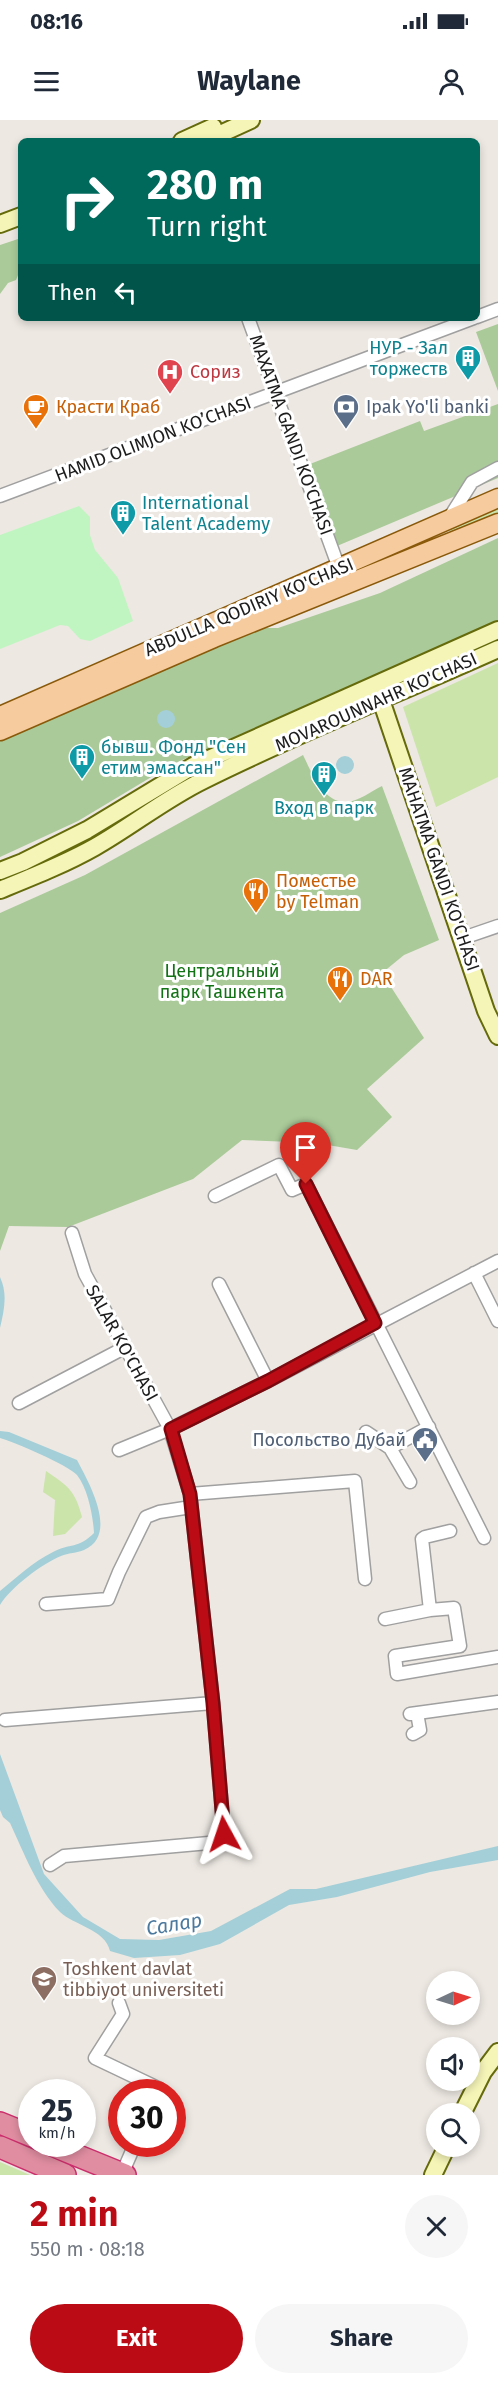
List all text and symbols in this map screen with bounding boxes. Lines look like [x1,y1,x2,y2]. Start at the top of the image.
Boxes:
text: 08:16 [30,8,83,35]
icon: menu [30,65,63,98]
text: Waylane [197,65,301,97]
icon: person [435,65,468,98]
text: 280 m [147,160,263,210]
icon: right [48,162,126,240]
text: Turn right [147,211,267,243]
icon: left [109,276,142,309]
text: Then [48,279,97,306]
street label: MAXATMA GANDI KO'CHASI [244,332,338,538]
place label: НУР - Зал торжеств [369,337,448,380]
building icon: НУР - Зал торжеств [453,343,483,381]
hospital icon: Сориз [155,357,185,395]
place label: Сориз [190,361,241,383]
street label: HAMID OLIMJON KO’CHASI [52,391,254,487]
cafe icon: Красти Краб [21,392,51,430]
bank icon: Ipak Yo'li banki [331,392,361,430]
place label: Красти Краб [56,396,161,418]
place label: Ipak Yo'li banki [366,396,489,418]
place label: International Talent Academy [142,492,270,535]
building icon: International Talent Academy [108,498,138,536]
street label: ABDULLA QODIRIY KO'CHASI [141,553,357,661]
street label: MOVAROUNNAHR KO'CHASI [272,647,480,757]
place label: бывш. Фонд "Сен етим эмассан" [101,736,246,779]
building icon: бывш. Фонд "Сен етим эмассан" [67,742,97,780]
building icon: Вход в парк [309,759,339,797]
street label: MAHATMA GANDI KO'CHASI [394,764,484,974]
place label: Вход в парк [274,797,375,819]
place label: Поместье by Telman [276,870,359,913]
restaurant icon: Поместье by Telman [241,876,271,914]
park label: Центральный парк Ташкента [160,960,284,1003]
restaurant icon: DAR [325,964,355,1002]
place label: DAR [360,968,393,990]
pin [280,1122,331,1184]
icon: arrive [289,1131,322,1164]
street label: SALAR KO'CHASI [81,1281,163,1405]
public building icon: Посольство Дубай [410,1425,440,1463]
place label: Посольство Дубай [252,1429,406,1451]
position arrow [192,1802,256,1866]
water label: Салар [144,1908,204,1940]
place label: Toshkent davlat tibbiyot universiteti [63,1958,224,2001]
school or university icon: Toshkent davlat tibbiyot universiteti [29,1964,59,2002]
north arrow [426,1971,480,2025]
map controls [426,1971,480,2157]
button: sound [426,2037,480,2091]
speed limit sign: 30 [108,2079,186,2157]
text: 25 [41,2093,73,2129]
button: search [426,2103,480,2157]
text: km/h [38,2124,76,2142]
text: 2 min [30,2192,119,2236]
button: close [405,2195,468,2258]
text: 550 m · 08:18 [30,2237,145,2261]
button: Exit [30,2304,243,2373]
button: Share [255,2304,468,2373]

